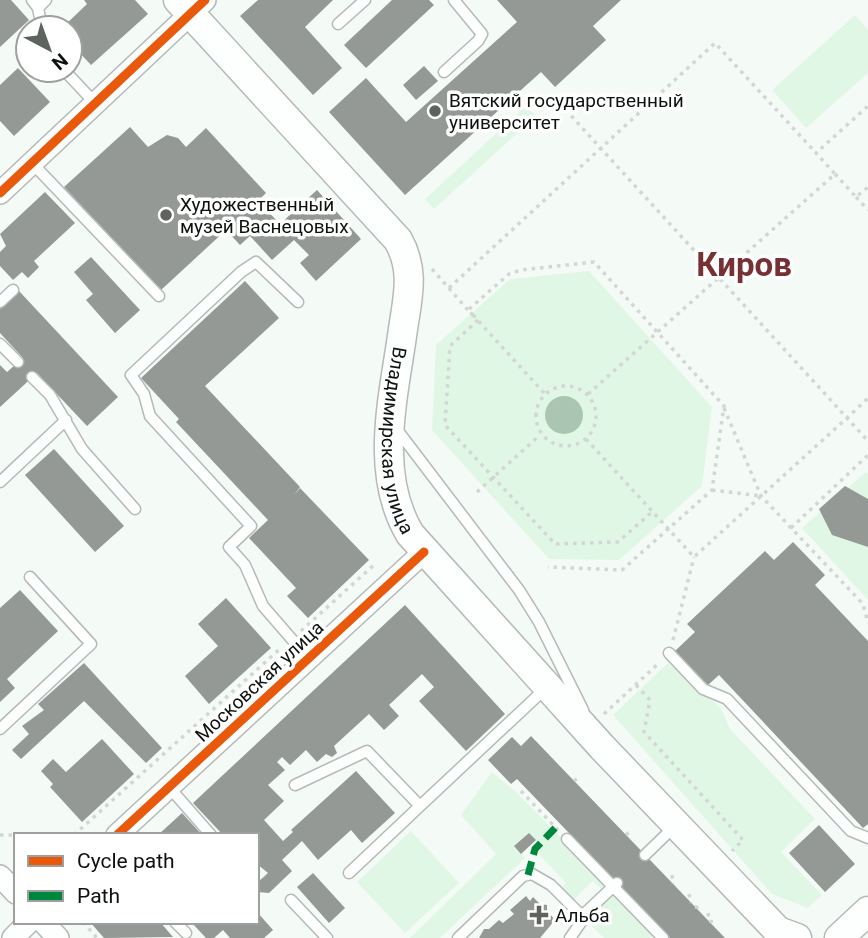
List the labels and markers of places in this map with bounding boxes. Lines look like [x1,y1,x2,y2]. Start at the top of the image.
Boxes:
place label: Вятский государственный университет [449,89,684,134]
marker: Вятский государственный университет [427,103,443,119]
place label: Художественный музей Васнецовых [180,193,349,238]
marker: Художественный музей Васнецовых [158,207,174,223]
place label: Альба [555,904,610,927]
marker: Альба [529,905,549,925]

